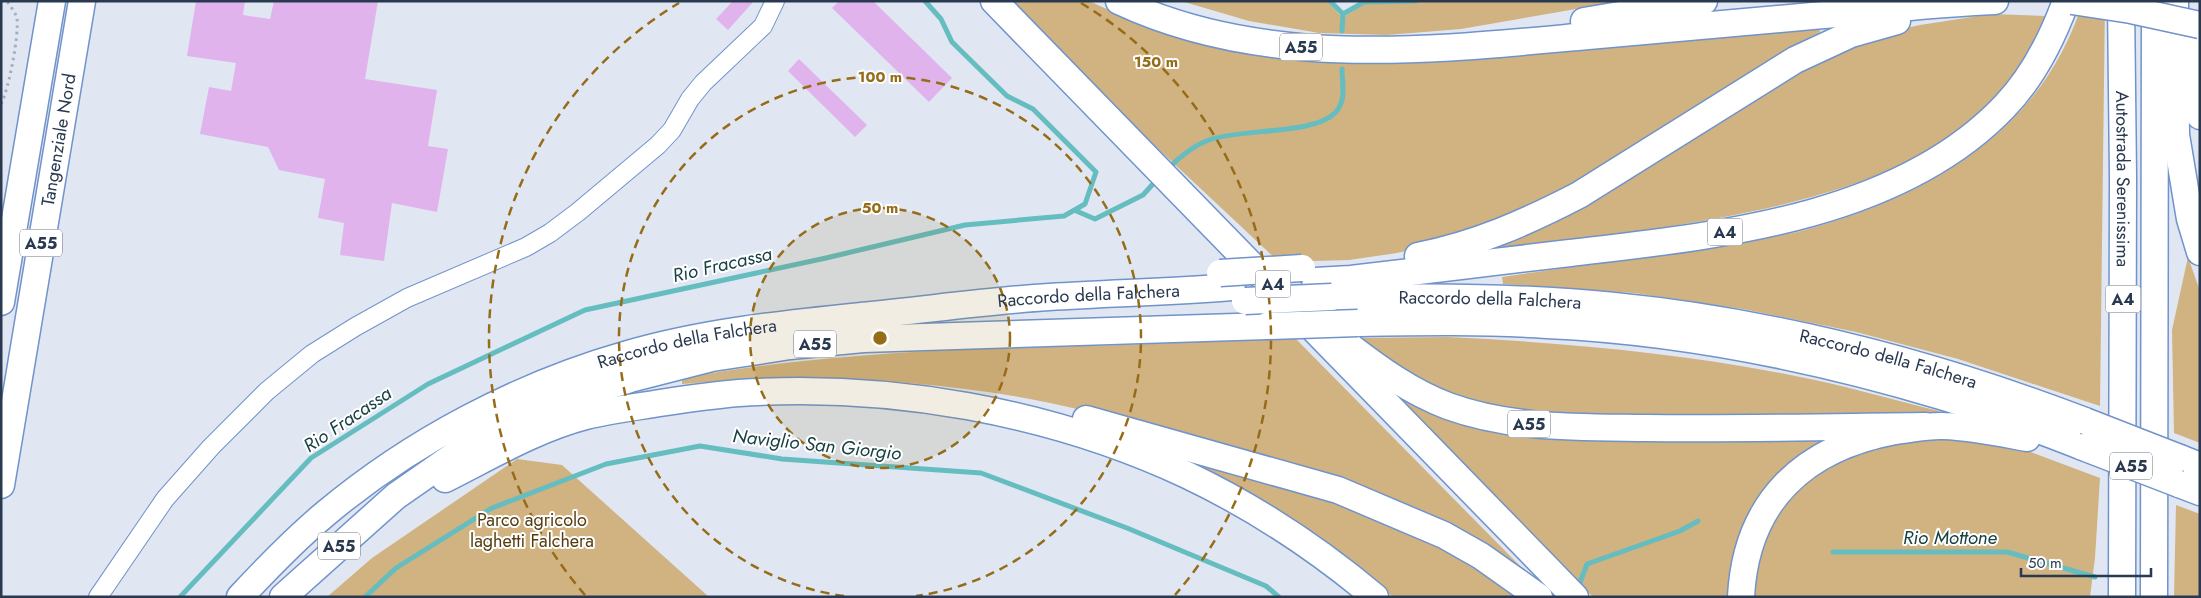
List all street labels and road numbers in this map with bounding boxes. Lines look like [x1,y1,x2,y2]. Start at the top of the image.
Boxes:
road number: A55 [1280,34,1322,61]
street label: Tangenziale Nord [35,71,83,208]
street label: Autostrada Serenissima [2109,91,2136,267]
road number: A4 [1708,218,1742,246]
road number: A55 [20,230,62,256]
road number: A4 [1256,270,1290,298]
street label: Raccordo della Falchera [996,277,1181,314]
street label: Raccordo della Falchera [1398,284,1582,316]
road number: A4 [2106,286,2140,312]
street label: Raccordo della Falchera [594,312,778,376]
street label: Raccordo della Falchera [1797,323,1980,395]
road number: A55 [794,330,836,358]
road number: A55 [1508,410,1550,438]
road number: A55 [2110,452,2152,480]
road number: A55 [318,532,360,560]

